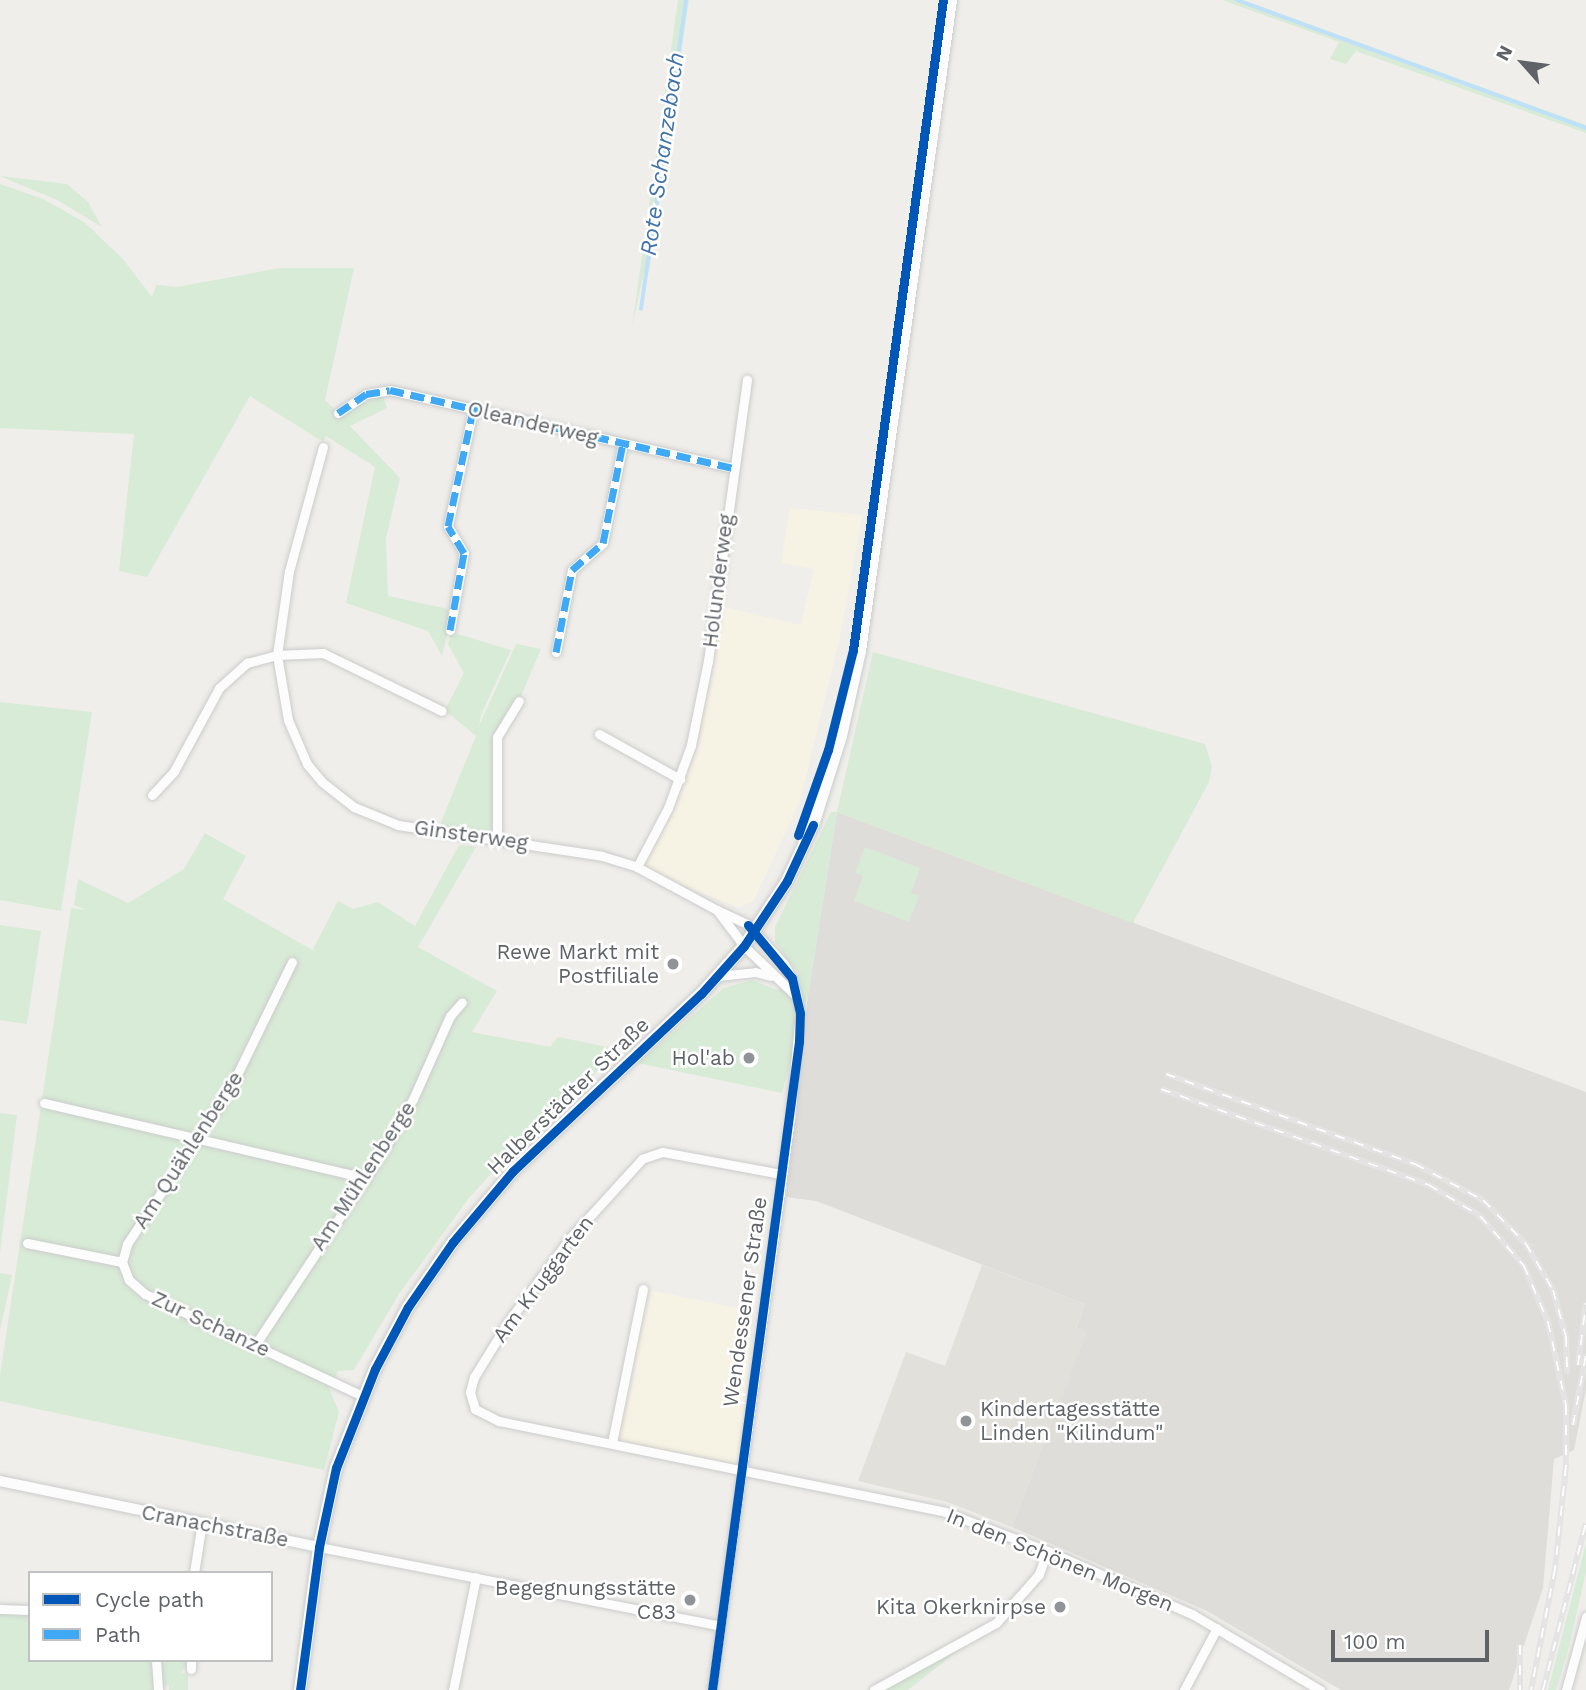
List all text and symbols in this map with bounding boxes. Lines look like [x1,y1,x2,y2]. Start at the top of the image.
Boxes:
north arrow [1488,28,1558,98]
text: N [1491,41,1517,65]
water label: Rote Schanzebach [635,50,691,258]
street label: Oleanderweg [465,396,601,450]
street label: Holunderweg [697,513,739,649]
street label: Ginsterweg [412,815,530,855]
place label: Rewe Markt mit Postfiliale [497,939,659,989]
marker: Rewe Markt mit Postfiliale [665,956,681,972]
street label: Halberstädter Straße [482,1012,654,1180]
place label: Hol'ab [672,1045,735,1071]
marker: Hol'ab [741,1050,757,1066]
street label: Am Quählenberge [128,1067,248,1233]
street label: Am Mühlenberge [305,1097,421,1255]
street label: Wendessener Straße [718,1195,772,1409]
street label: Am Kruggarten [487,1211,599,1347]
street label: Zur Schanze [148,1286,274,1362]
place label: Kindertagesstätte Linden "Kilindum" [980,1396,1164,1446]
marker: Kindertagesstätte Linden "Kilindum" [958,1413,974,1429]
street label: Cranachstraße [139,1499,291,1553]
street label: In den Schönen Morgen [943,1503,1177,1617]
legend [28,1571,273,1662]
place label: Begegnungsstätte C83 [495,1575,676,1625]
text: Cycle path [95,1587,204,1612]
marker: Begegnungsstätte C83 [682,1592,698,1608]
place label: Kita Okerknirpse [876,1594,1046,1620]
marker: Kita Okerknirpse [1052,1599,1068,1615]
scale bar [1334,1616,1492,1660]
text: Path [95,1622,141,1647]
text: 100 m [1344,1629,1406,1654]

